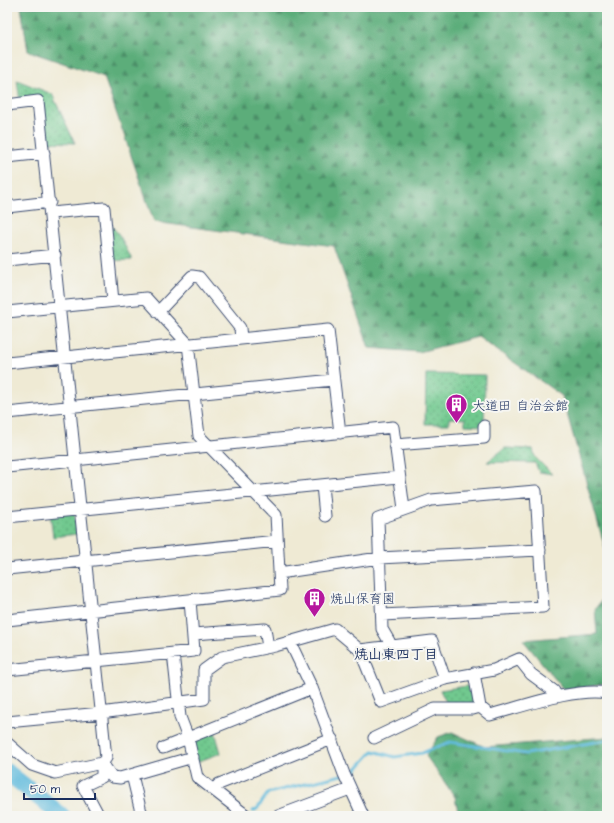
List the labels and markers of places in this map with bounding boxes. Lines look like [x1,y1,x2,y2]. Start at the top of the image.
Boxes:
building icon: 大道田 自治会館 [444,392,470,425]
place label: 大道田 自治会館 [472,397,568,415]
building icon: 焼山保育園 [301,585,327,618]
place label: 焼山保育園 [330,590,395,608]

